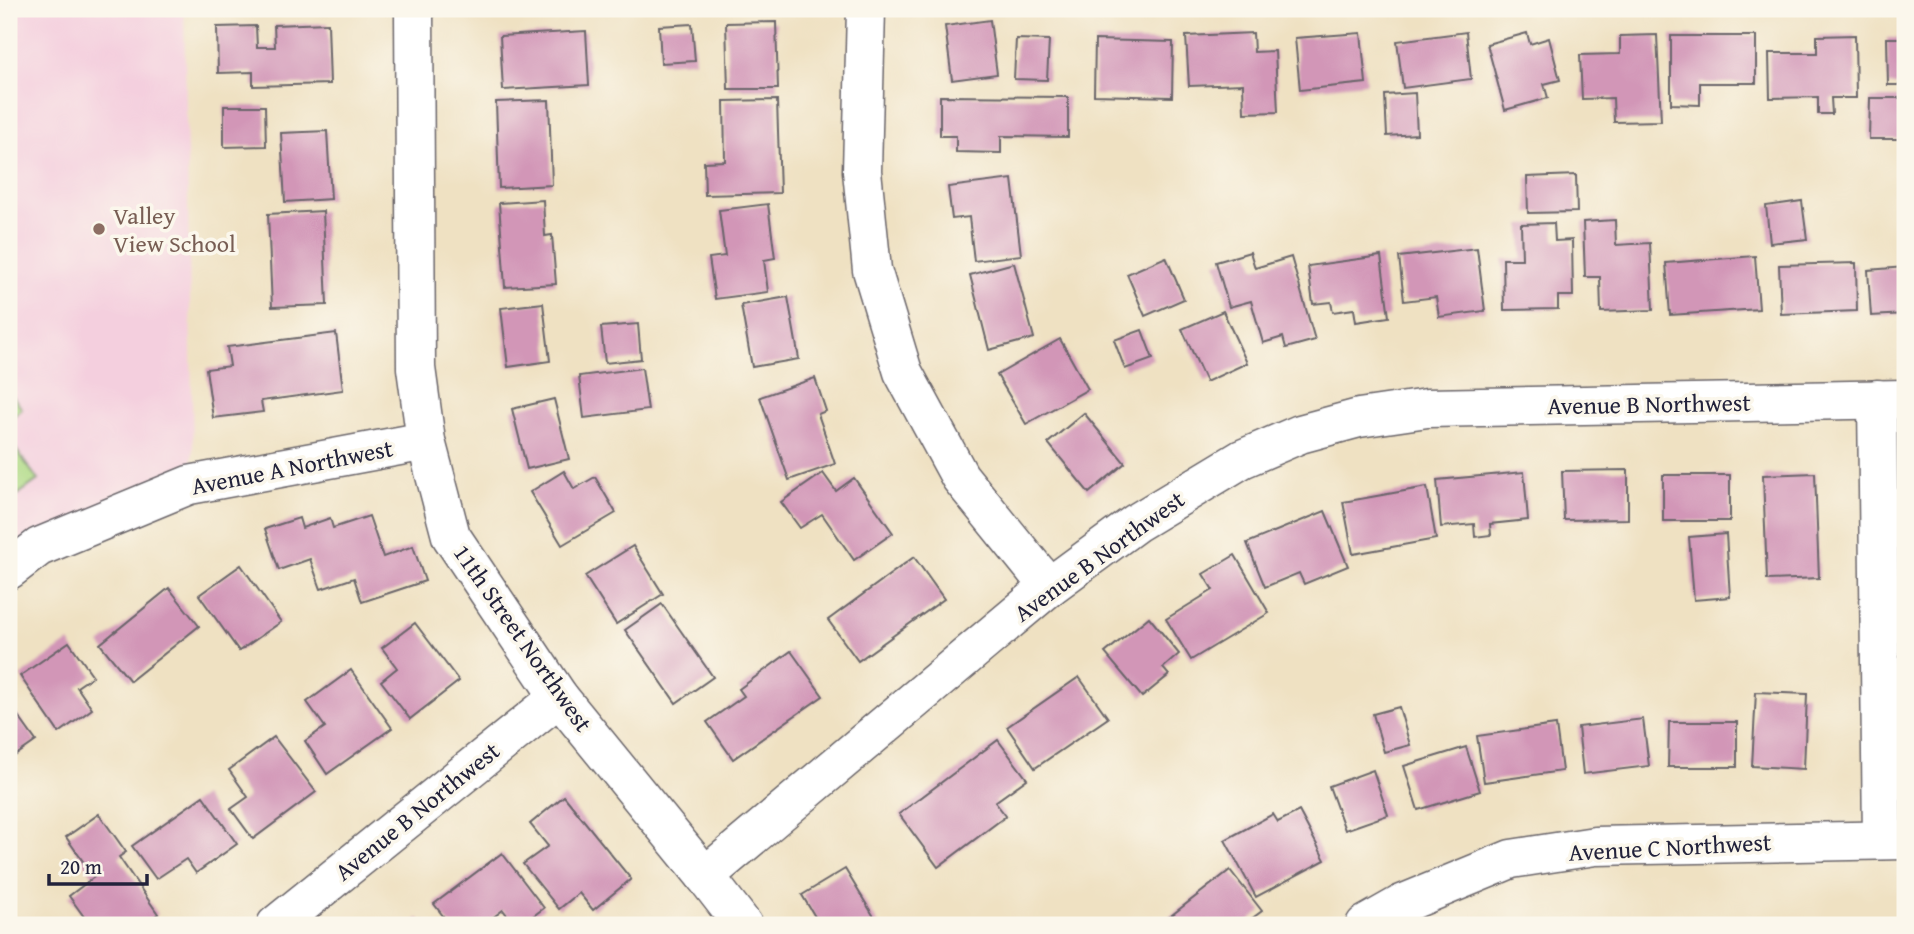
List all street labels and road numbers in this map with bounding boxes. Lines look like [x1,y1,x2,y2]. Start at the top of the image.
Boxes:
street label: Avenue B Northwest [1547,385,1752,423]
street label: Avenue A Northwest [188,430,396,504]
street label: Avenue B Northwest [1006,482,1192,630]
street label: 11th Street Northwest [445,537,601,739]
street label: Avenue B Northwest [327,733,508,889]
street label: Avenue C Northwest [1568,824,1773,870]

